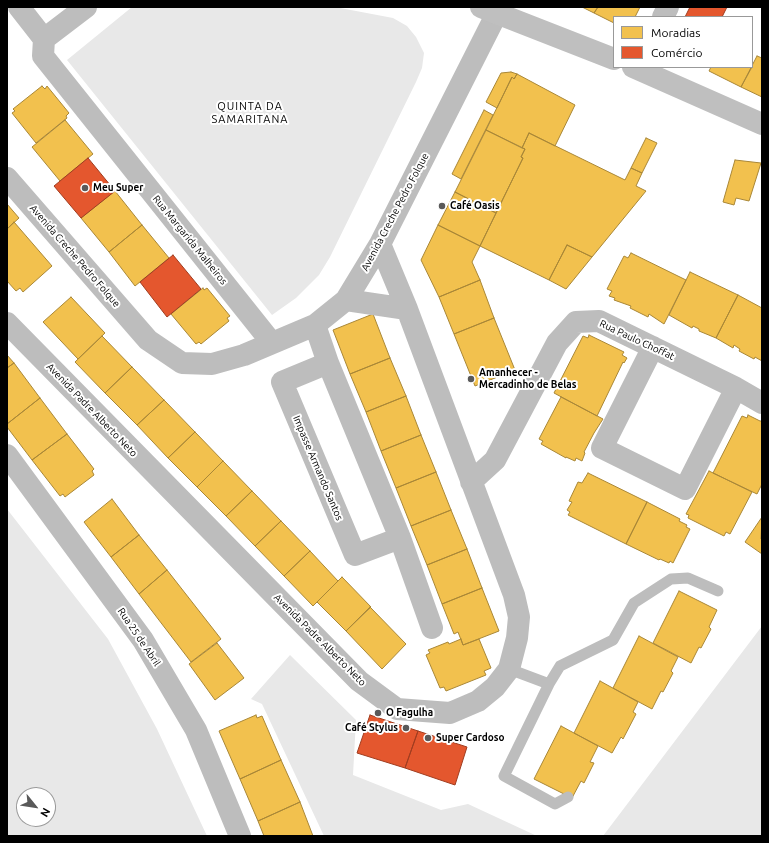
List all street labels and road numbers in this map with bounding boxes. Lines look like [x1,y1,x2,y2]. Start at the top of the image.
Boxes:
street label: Avenida Creche Pedro Folque [359,151,431,273]
street label: Rua Margarida Malheiros [150,193,230,287]
street label: Avenida Creche Pedro Folque [27,202,123,310]
street label: Rua Paulo Choffat [598,317,676,363]
street label: Avenida Padre Alberto Neto [44,361,140,459]
street label: Impasse Armando Santos [290,414,346,522]
street label: Avenida Padre Alberto Neto [271,591,369,689]
street label: Rua 25 de Abril [115,606,163,668]

